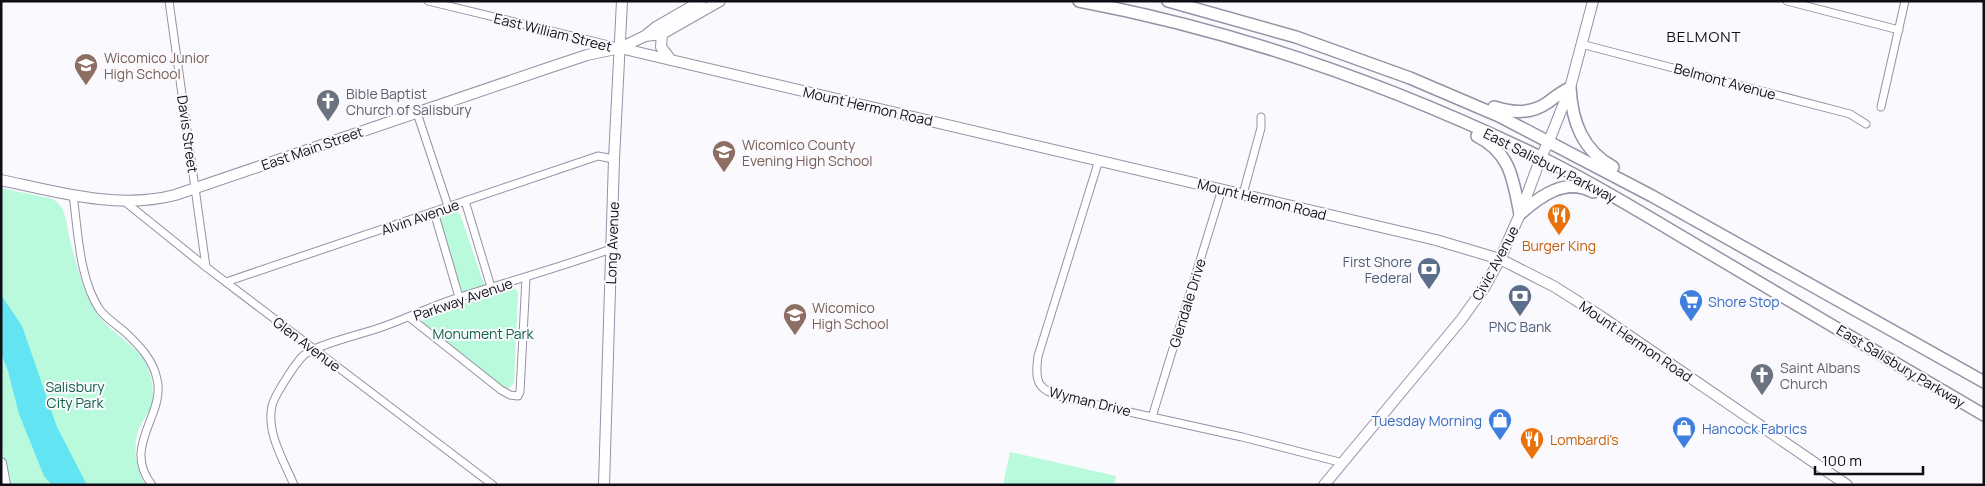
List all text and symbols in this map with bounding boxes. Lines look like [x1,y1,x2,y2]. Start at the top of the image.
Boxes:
street label: East William Street [492,8,614,56]
district label: BELMONT [1666,26,1742,47]
place label: Wicomico Junior High School [104,48,209,83]
school or university icon: Wicomico Junior High School [73,52,99,86]
street label: Belmont Avenue [1672,58,1778,104]
street label: Mount Hermon Road [801,82,935,130]
place label: Bible Baptist Church of Salisbury [346,84,472,119]
church icon: Bible Baptist Church of Salisbury [315,88,341,122]
street label: Davis Street [173,94,203,175]
street label: East Main Street [259,122,366,174]
street label: East Salisbury Parkway [1480,123,1620,207]
place label: Wicomico County Evening High School [742,135,873,170]
school or university icon: Wicomico County Evening High School [711,139,737,173]
street label: Mount Hermon Road [1196,174,1328,224]
street label: Alvin Avenue [378,195,462,239]
street label: Long Avenue [601,201,623,285]
restaurant icon: Burger King [1546,202,1572,236]
street label: Civic Avenue [1467,222,1523,304]
place label: Burger King [1522,236,1596,255]
place label: First Shore Federal [1343,252,1412,287]
street label: Glendale Drive [1164,256,1210,350]
bank icon: First Shore Federal [1416,256,1442,290]
street label: Parkway Avenue [411,273,515,325]
bank icon: PNC Bank [1507,283,1533,317]
supermarket icon: Shore Stop [1678,288,1704,322]
place label: Shore Stop [1708,292,1780,311]
street label: Mount Hermon Road [1576,296,1696,386]
place label: Wicomico High School [812,298,889,333]
school or university icon: Wicomico High School [782,302,808,336]
street label: Glen Avenue [269,312,345,376]
place label: PNC Bank [1489,317,1552,336]
street label: East Salisbury Parkway [1833,320,1969,412]
park label: Monument Park [432,324,535,343]
place label: Saint Albans Church [1780,358,1860,393]
church icon: Saint Albans Church [1749,362,1775,396]
park label: Salisbury City Park [45,377,105,412]
street label: Wyman Drive [1047,382,1133,420]
shop icon: Tuesday Morning [1487,407,1513,441]
place label: Tuesday Morning [1371,411,1482,430]
shop icon: Hancock Fabrics [1671,415,1697,449]
place label: Hancock Fabrics [1702,419,1807,438]
restaurant icon: Lombardi's [1519,426,1545,460]
place label: Lombardi's [1550,430,1619,449]
scale bar [1815,444,1922,476]
text: 100 m [1822,450,1862,471]

